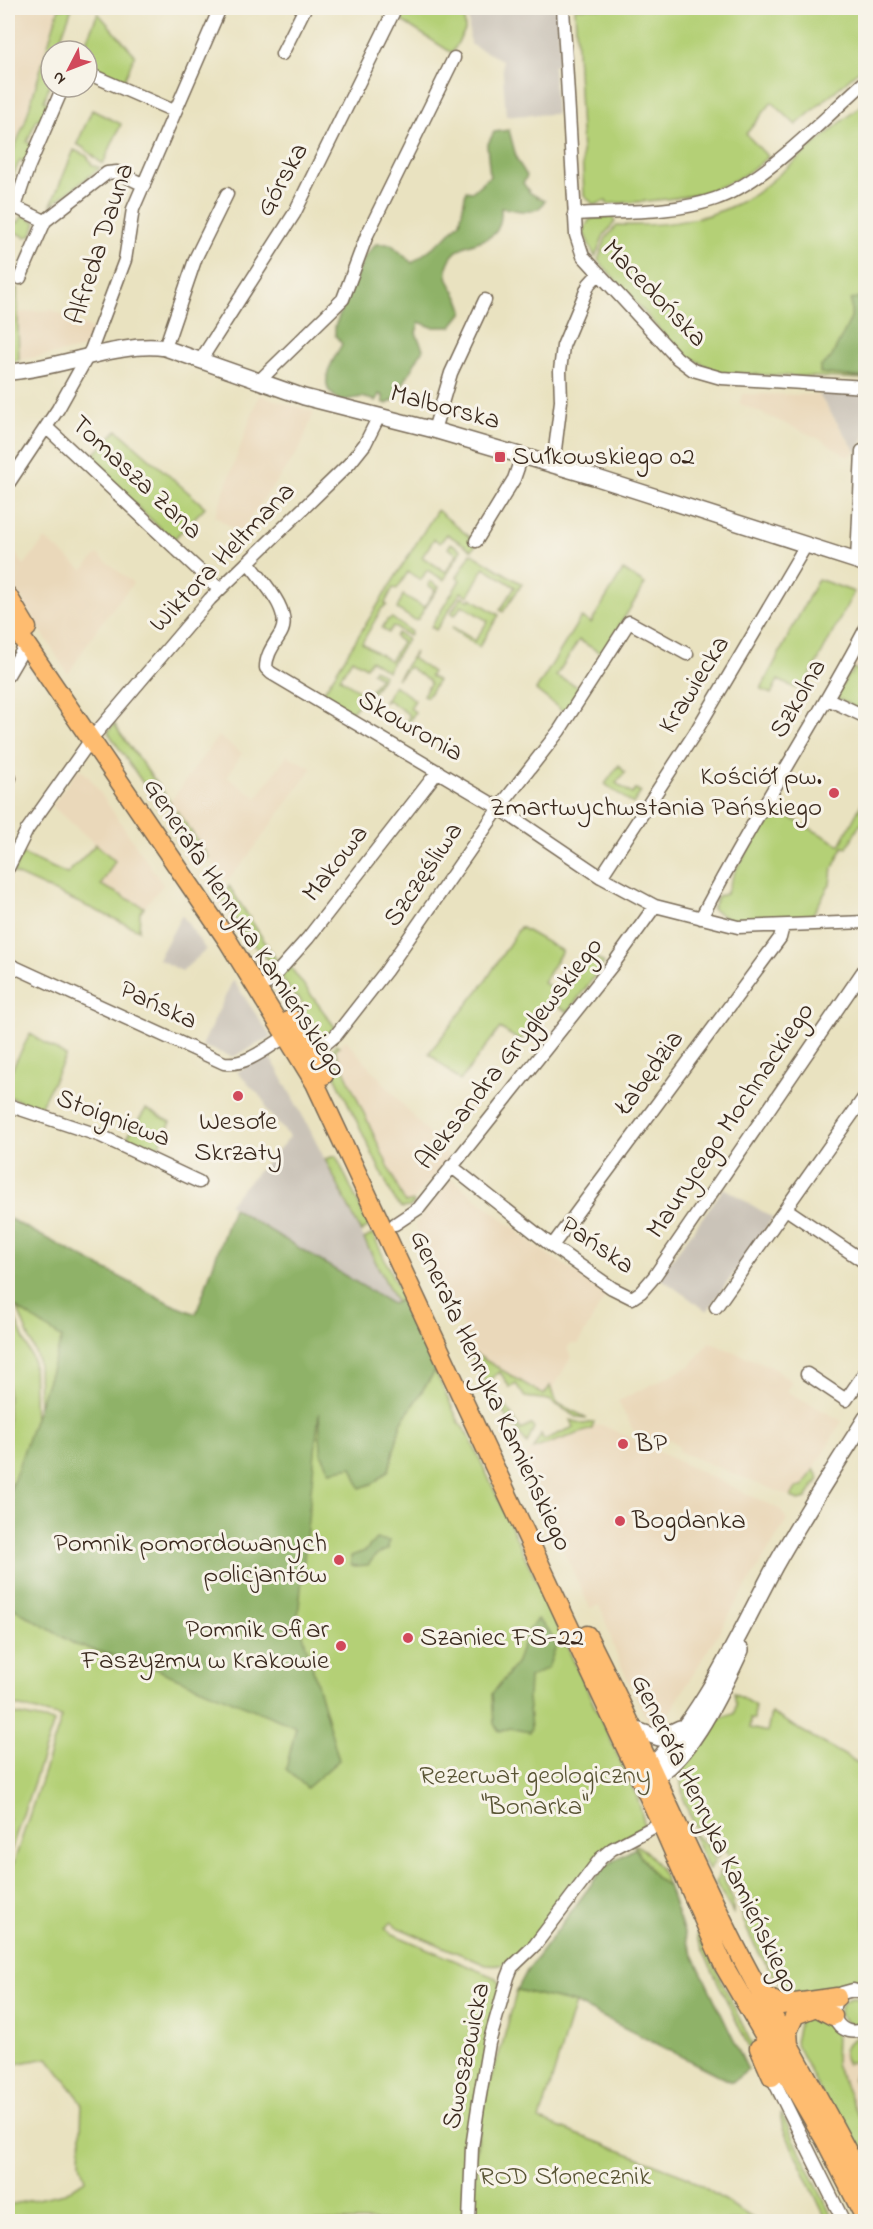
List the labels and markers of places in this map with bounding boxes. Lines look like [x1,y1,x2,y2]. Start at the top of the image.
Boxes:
place label: Sułkowskiego 02 [512,438,695,477]
marker: Sułkowskiego 02 [493,450,507,464]
place label: Kościół pw. Zmartwychwstania Pańskiego [490,758,822,828]
marker: Kościół pw. Zmartwychwstania Pańskiego [827,786,841,800]
marker: Wesołe Skrzaty [231,1089,245,1103]
place label: Wesołe Skrzaty [194,1103,282,1173]
place label: BP [634,1425,667,1464]
marker: BP [616,1437,630,1451]
place label: Bogdanka [631,1502,746,1541]
marker: Bogdanka [613,1514,627,1528]
place label: Pomnik pomordowanych policjantów [54,1525,327,1595]
marker: Pomnik pomordowanych policjantów [332,1553,346,1567]
place label: Pomnik Ofiar Faszyzmu w Krakowie [80,1611,330,1681]
place label: Szaniec FS-22 [420,1619,584,1658]
marker: Szaniec FS-22 [401,1631,415,1645]
marker: Pomnik Ofiar Faszyzmu w Krakowie [334,1639,348,1653]

